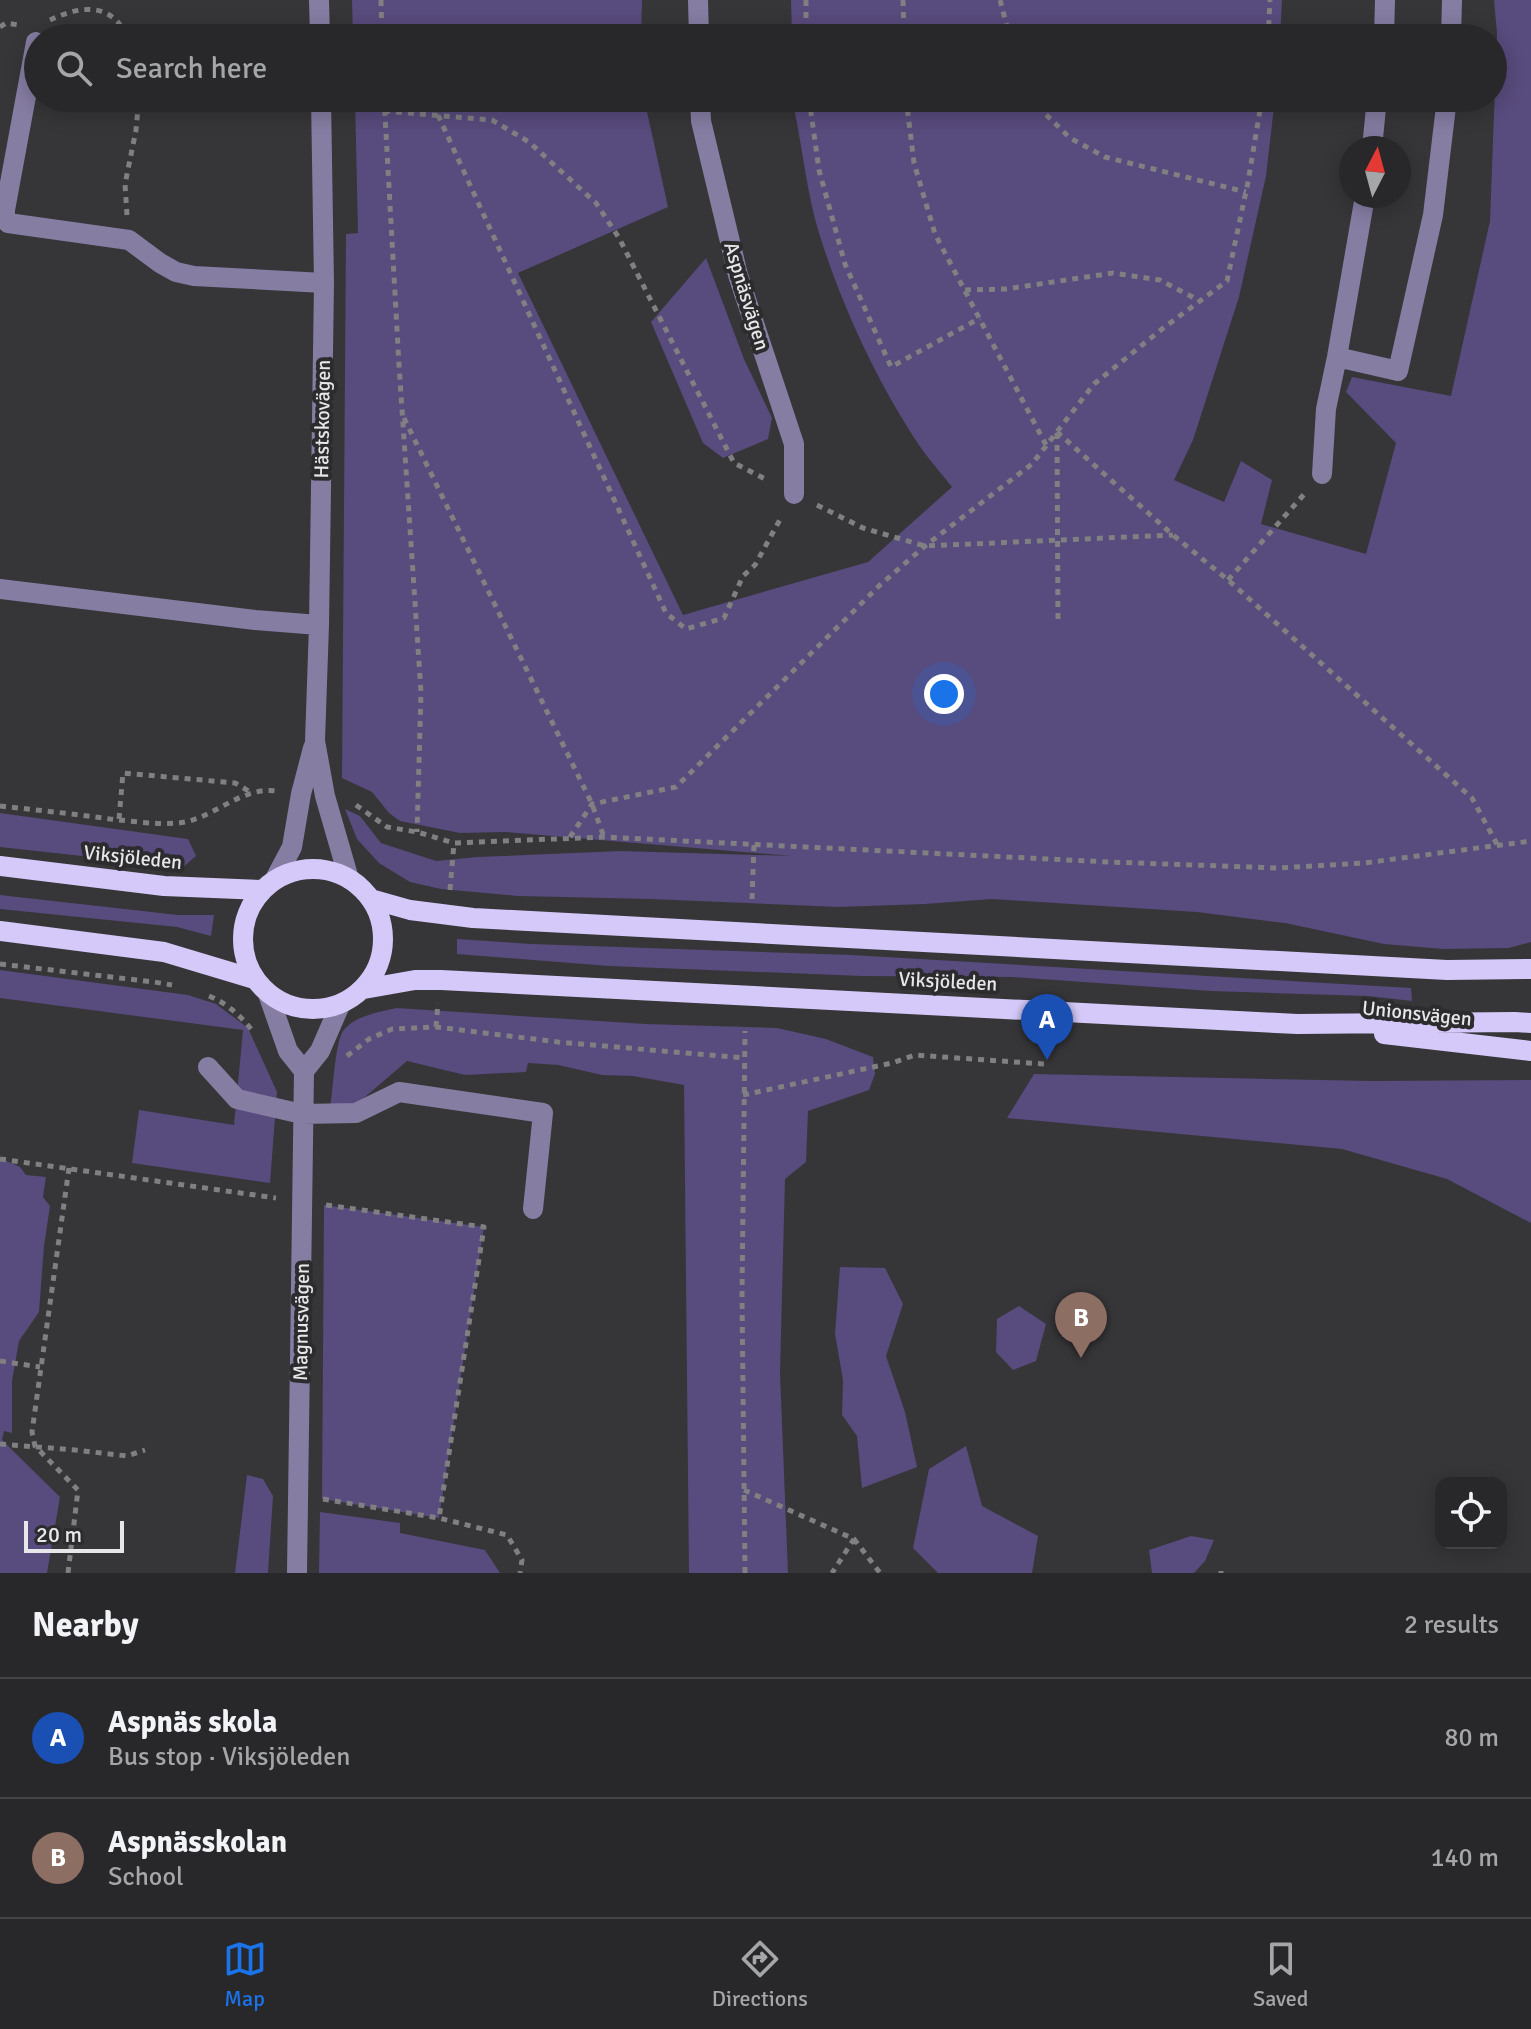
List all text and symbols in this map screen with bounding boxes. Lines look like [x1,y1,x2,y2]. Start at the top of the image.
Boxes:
search box [24,24,1507,112]
icon: search [52,46,96,90]
text: Search here [116,50,267,87]
north arrow [1339,136,1411,208]
street label: Aspnäsvägen [718,239,775,353]
street label: Hästskovägen [309,360,336,479]
your location [924,674,964,714]
street label: Viksjöleden [82,840,183,875]
street label: Viksjöleden [898,966,998,997]
pin: A [1021,994,1073,1060]
street label: Unionsvägen [1361,995,1473,1032]
street label: Magnusvägen [288,1263,315,1381]
pin: B [1055,1292,1107,1358]
map controls [1435,1477,1507,1549]
button: locate [1435,1477,1507,1549]
scale bar [24,1517,124,1553]
text: 20 m [36,1521,82,1548]
text: Nearby [32,1604,139,1646]
text: 2 results [1404,1609,1499,1641]
text: Aspnäs skola [108,1704,277,1741]
text: A [50,1722,66,1754]
text: 80 m [1444,1722,1499,1754]
text: Bus stop · Viksjöleden [108,1741,351,1773]
text: Aspnässkolan [108,1824,287,1861]
text: B [50,1842,66,1874]
text: 140 m [1430,1842,1499,1874]
text: School [108,1861,184,1893]
tab: Map [223,1937,267,2012]
tab: Directions [712,1937,808,2012]
tab: Saved [1253,1937,1308,2012]

